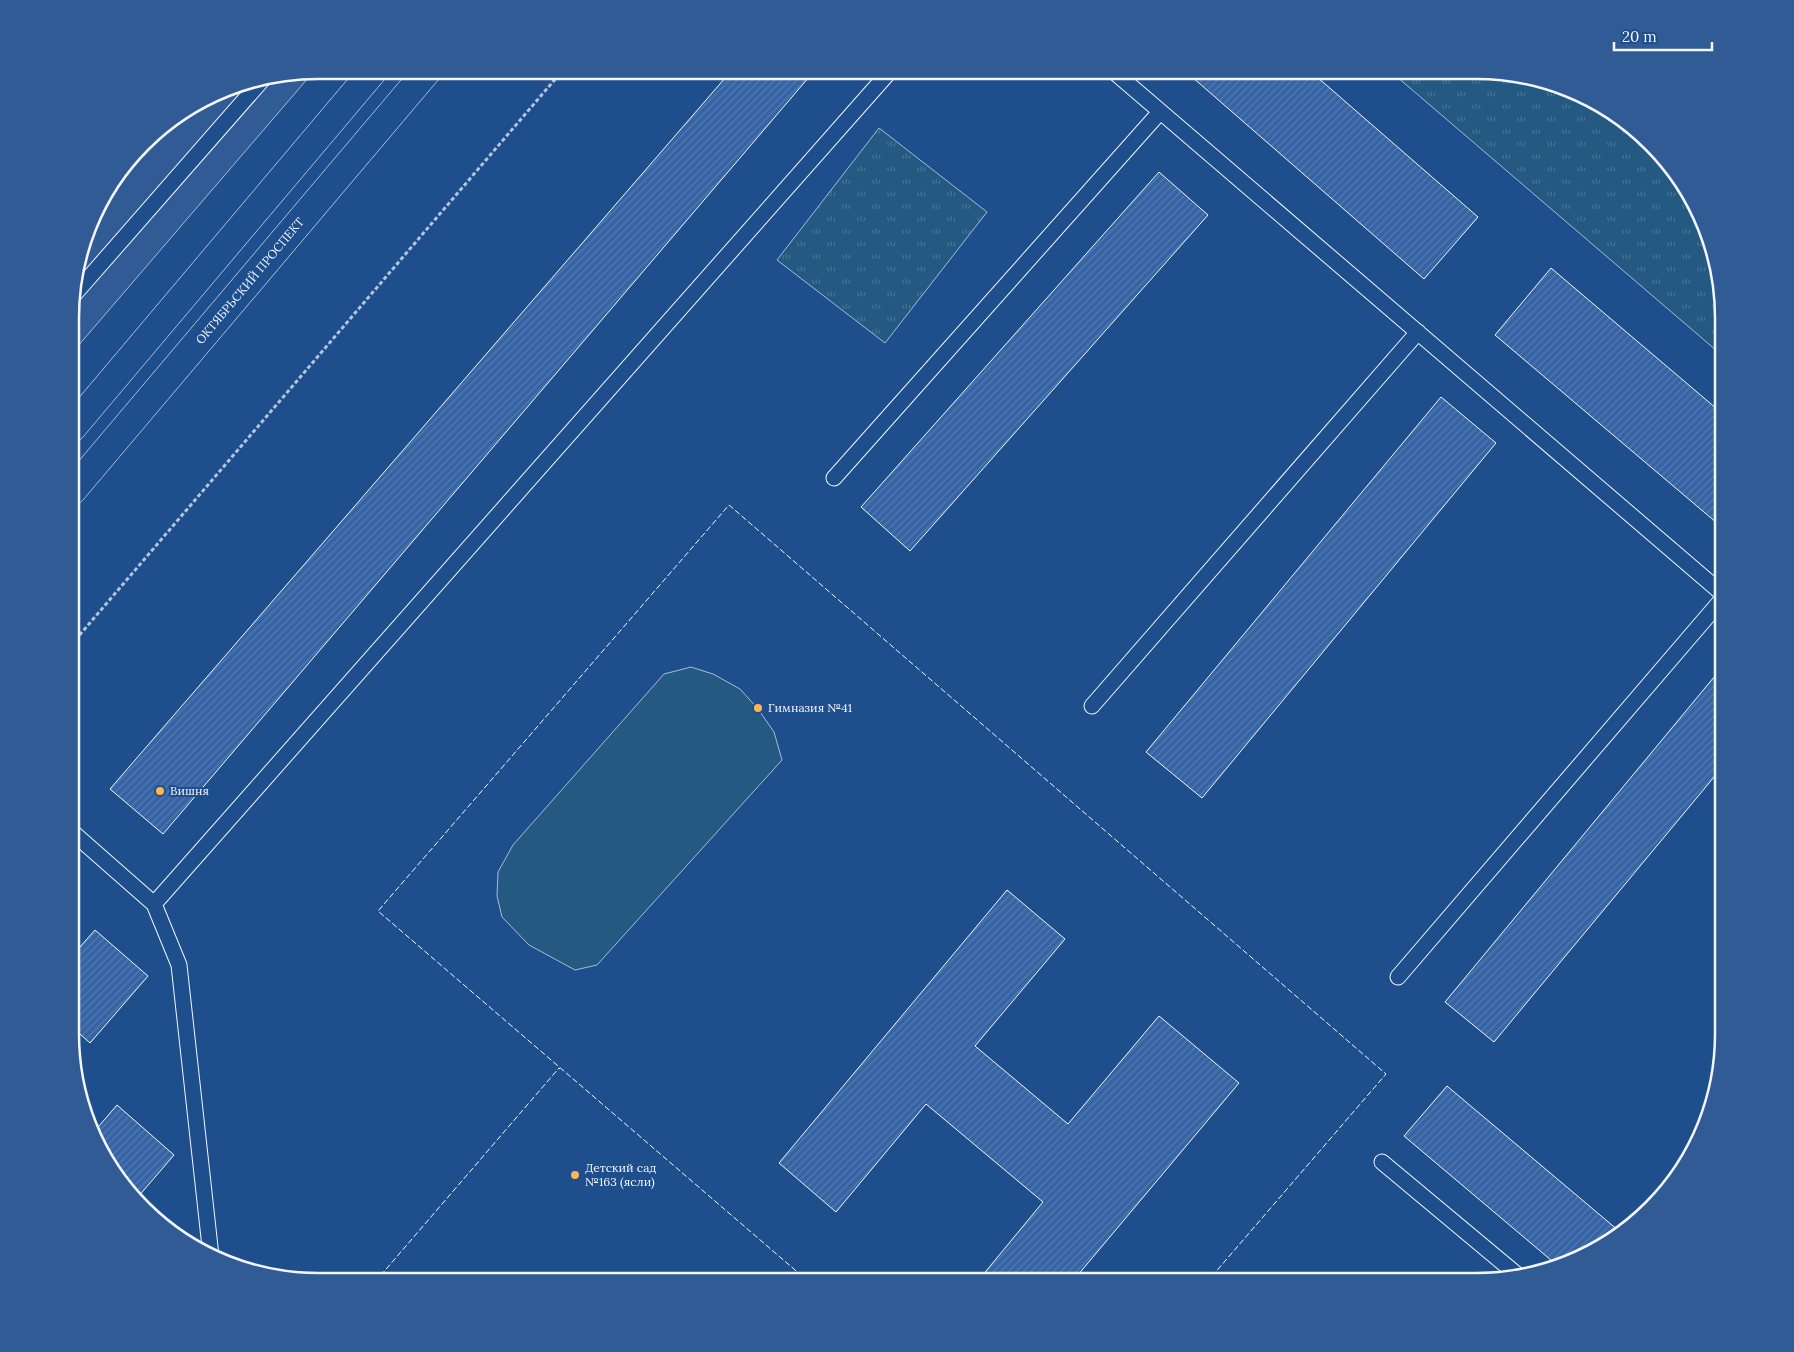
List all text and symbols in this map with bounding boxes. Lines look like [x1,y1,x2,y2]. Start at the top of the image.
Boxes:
scale bar [1614,20,1712,52]
text: 20 m [1622,27,1657,46]
street label: ОКТЯБРЬСКИЙ ПРОСПЕКТ [192,214,307,347]
place label: Гимназия №41 [768,700,852,715]
marker: Гимназия №41 [752,702,764,714]
place label: Вишня [170,783,209,798]
marker: Вишня [154,785,166,797]
place label: Детский сад №163 (ясли) [585,1160,656,1190]
marker: Детский сад №163 (ясли) [569,1169,581,1181]

